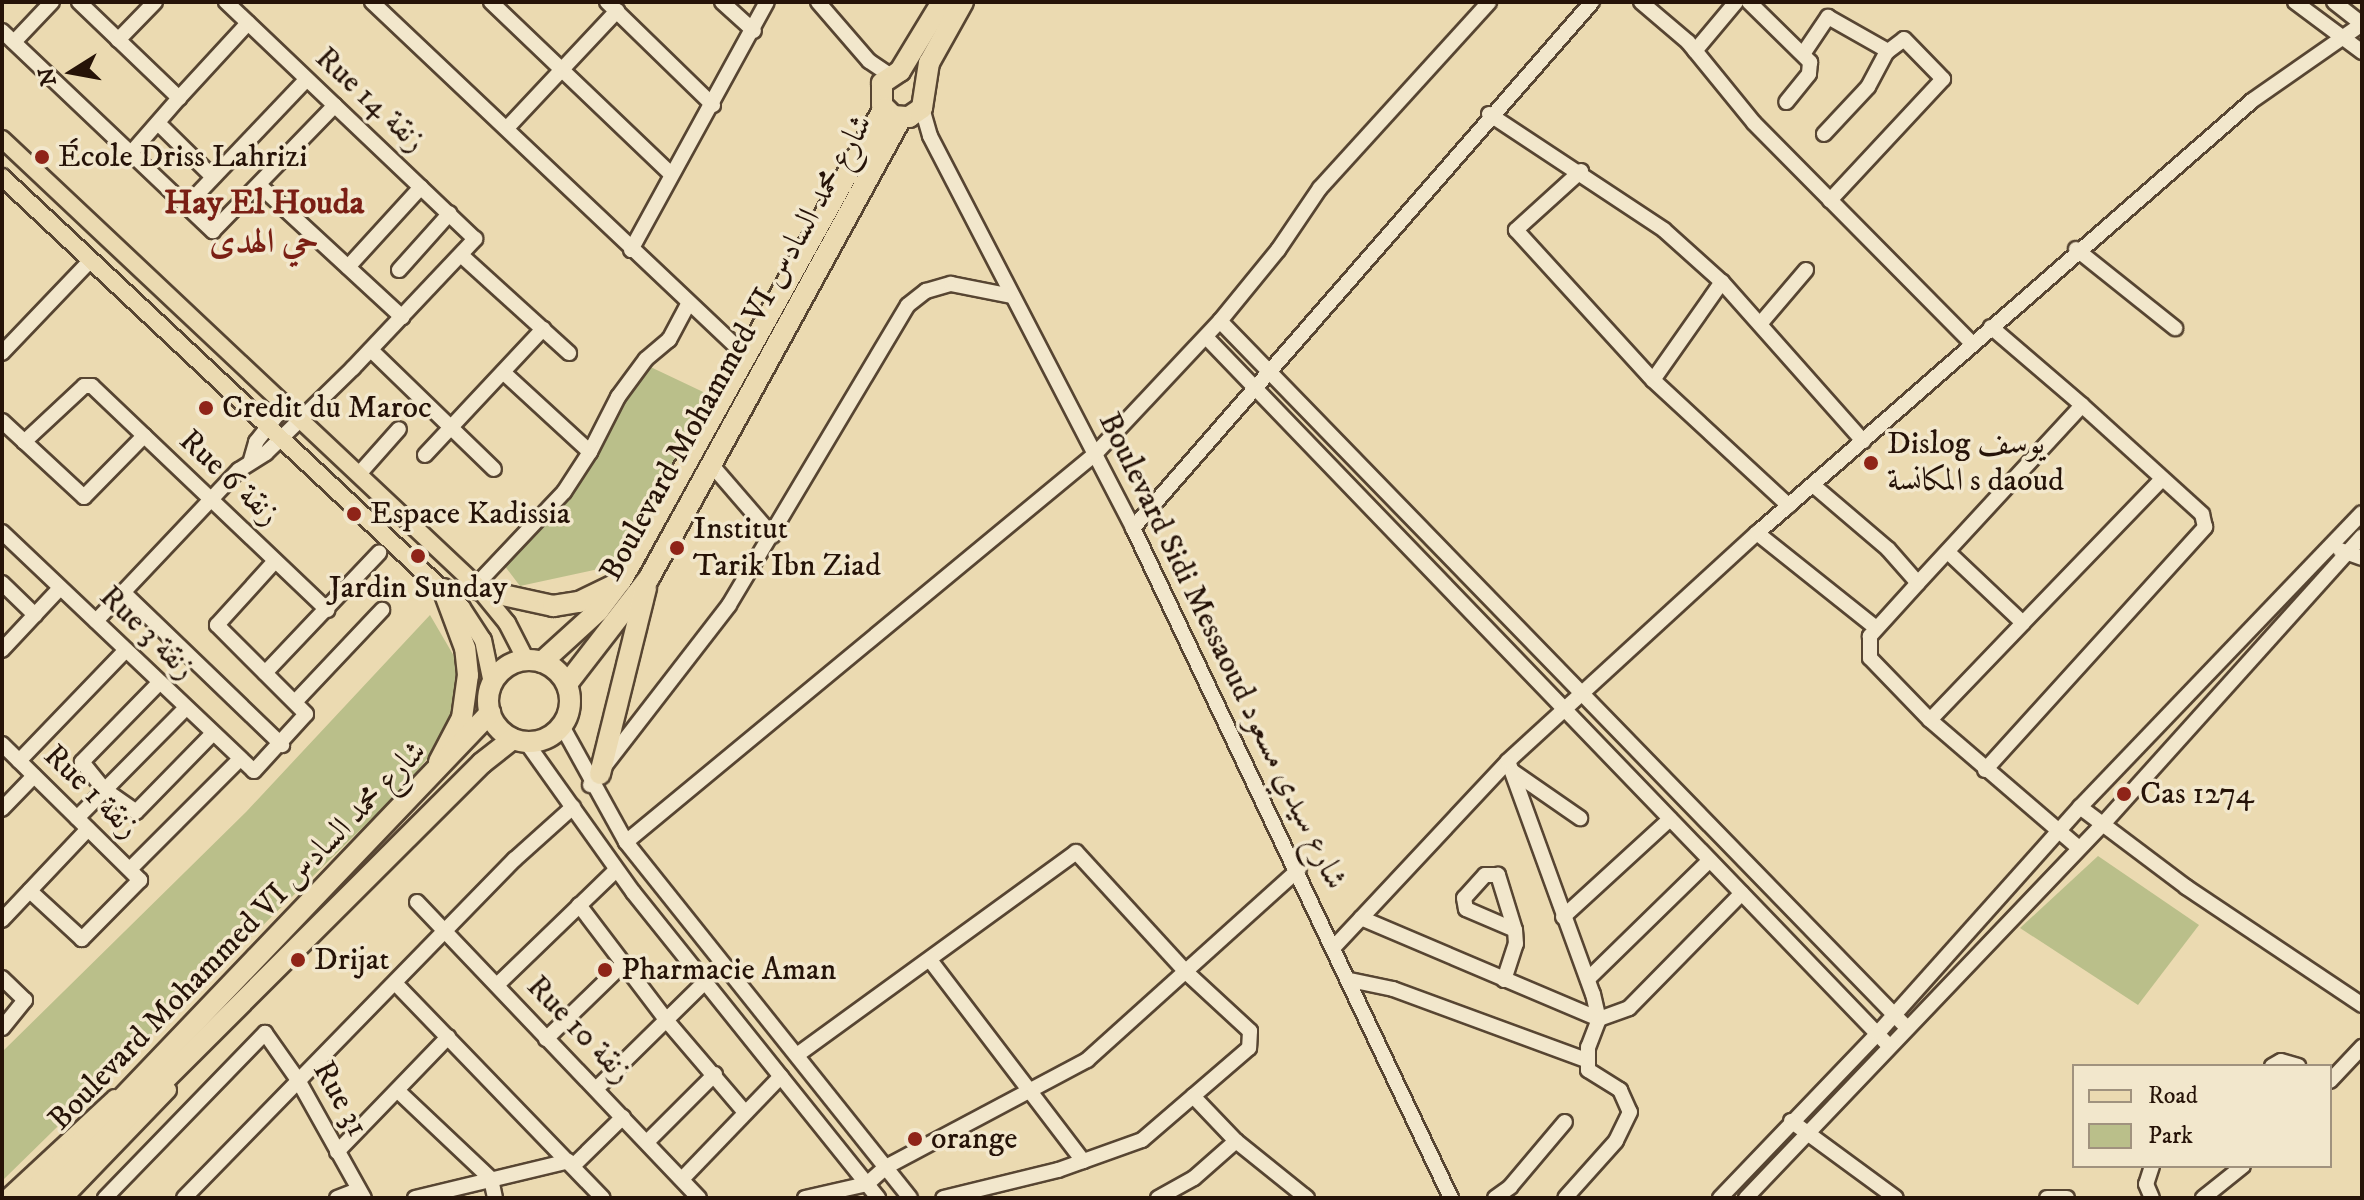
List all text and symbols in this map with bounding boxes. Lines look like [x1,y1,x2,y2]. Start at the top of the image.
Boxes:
north arrow [32,32,112,112]
street label: Rue 14 زنقة [307,39,433,161]
text: N [33,65,63,88]
street label: Boulevard Mohammed VI شارع محمد السادس [592,108,882,588]
place label: École Driss Lahrizi [58,138,307,176]
marker: École Driss Lahrizi [33,148,51,166]
district label: Hay El Houda حي الهدى [164,183,364,262]
place label: Credit du Maroc [222,389,432,427]
marker: Credit du Maroc [197,399,215,417]
street label: Boulevard Sidi Messaoud شارع سيدي مسعود [1089,406,1355,896]
street label: Rue 6 زنقة [171,422,287,534]
place label: Dislog يوسف المكانسة s daoud [1887,426,2064,501]
marker: Dislog يوسف المكانسة s daoud [1862,454,1880,472]
place label: Espace Kadissia [370,495,570,533]
marker: Espace Kadissia [345,505,363,523]
place label: Institut Tarik Ibn Ziad [693,511,881,586]
marker: Institut Tarik Ibn Ziad [668,539,686,557]
marker: Jardin Sunday [409,547,427,565]
place label: Jardin Sunday [329,569,507,607]
street label: Rue 3 زنقة [91,578,203,688]
street label: Boulevard Mohammed VI شارع محمد السادس [41,733,435,1139]
street label: Rue 1 زنقة [35,737,147,847]
place label: Cas 1274 [2140,775,2254,813]
marker: Cas 1274 [2115,785,2133,803]
place label: Drijat [314,941,390,979]
marker: Drijat [289,951,307,969]
place label: Pharmacie Aman [621,951,836,989]
marker: Pharmacie Aman [596,961,614,979]
street label: Rue 10 زنقة [518,968,640,1092]
street label: Rue 31 [304,1054,376,1144]
legend [2072,1064,2332,1168]
text: Road [2148,1081,2198,1111]
place label: orange [931,1120,1018,1158]
text: Park [2148,1121,2193,1151]
marker: orange [906,1130,924,1148]

